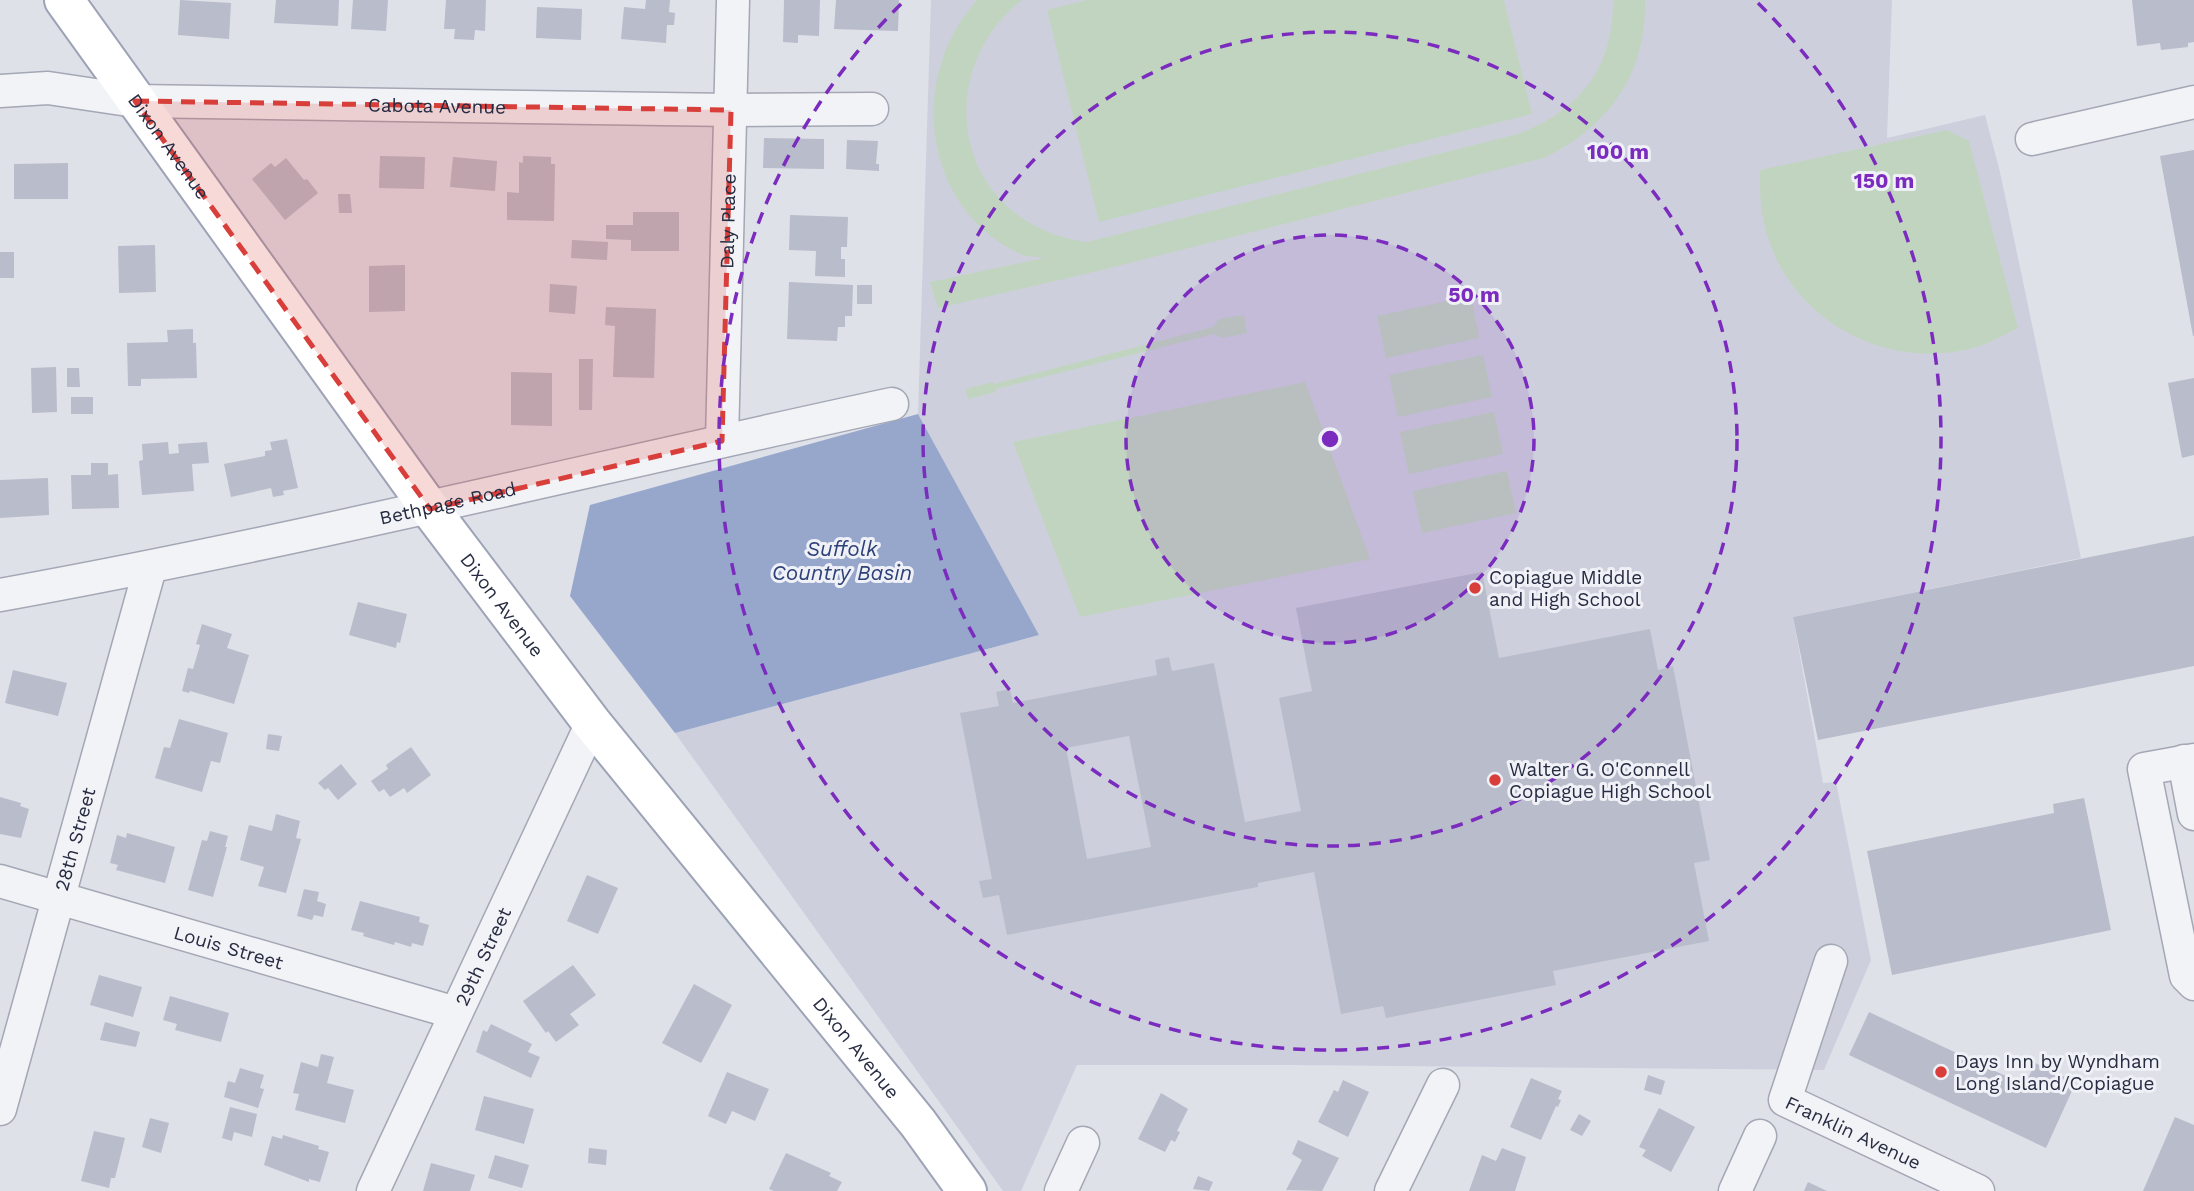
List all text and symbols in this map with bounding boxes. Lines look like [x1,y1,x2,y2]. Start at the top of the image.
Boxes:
street label: Dixon Avenue [123,89,214,204]
street label: Cabota Avenue [368,94,506,119]
text: 100 m [1587,139,1649,164]
text: 150 m [1854,168,1914,193]
street label: Daly Place [715,173,741,269]
text: 50 m [1448,282,1500,307]
centre of rings [1318,427,1342,451]
street label: Bethpage Road [377,477,518,530]
water label: Suffolk Country Basin [772,536,912,585]
street label: Dixon Avenue [455,548,549,662]
place label: Copiague Middle and High School [1489,566,1642,611]
marker: Copiague Middle and High School [1467,580,1483,596]
place label: Walter G. O'Connell Copiague High School [1509,758,1711,803]
marker: Walter G. O'Connell Copiague High School [1487,772,1503,788]
street label: 28th Street [50,785,101,894]
street label: 29th Street [450,904,516,1010]
street label: Louis Street [171,921,286,974]
street label: Dixon Avenue [808,992,904,1103]
place label: Days Inn by Wyndham Long Island/Copiague [1955,1050,2160,1095]
marker: Days Inn by Wyndham Long Island/Copiague [1933,1064,1949,1080]
street label: Franklin Avenue [1782,1091,1925,1174]

